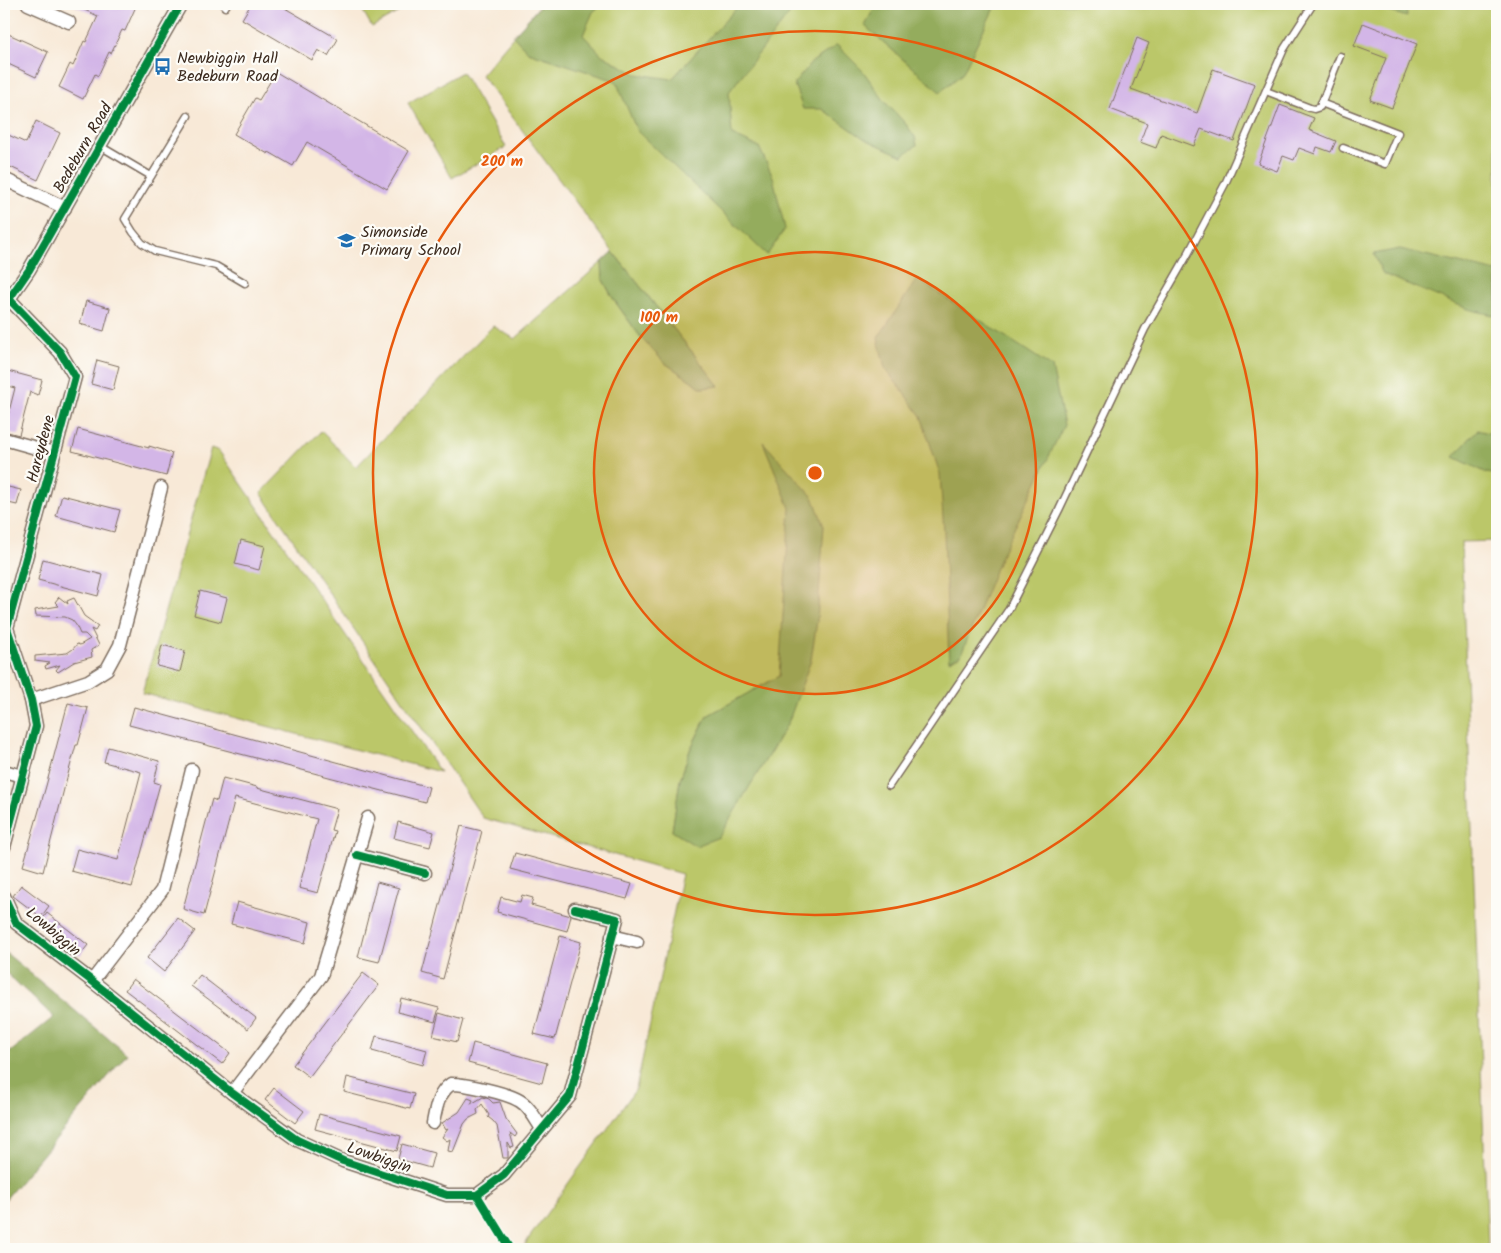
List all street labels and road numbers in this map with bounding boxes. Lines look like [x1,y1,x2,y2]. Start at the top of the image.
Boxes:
street label: Bedeburn Road [47,97,120,198]
street label: Hareydene [20,412,62,486]
street label: Lowbiggin [19,901,87,963]
street label: Lowbiggin [343,1135,415,1181]

